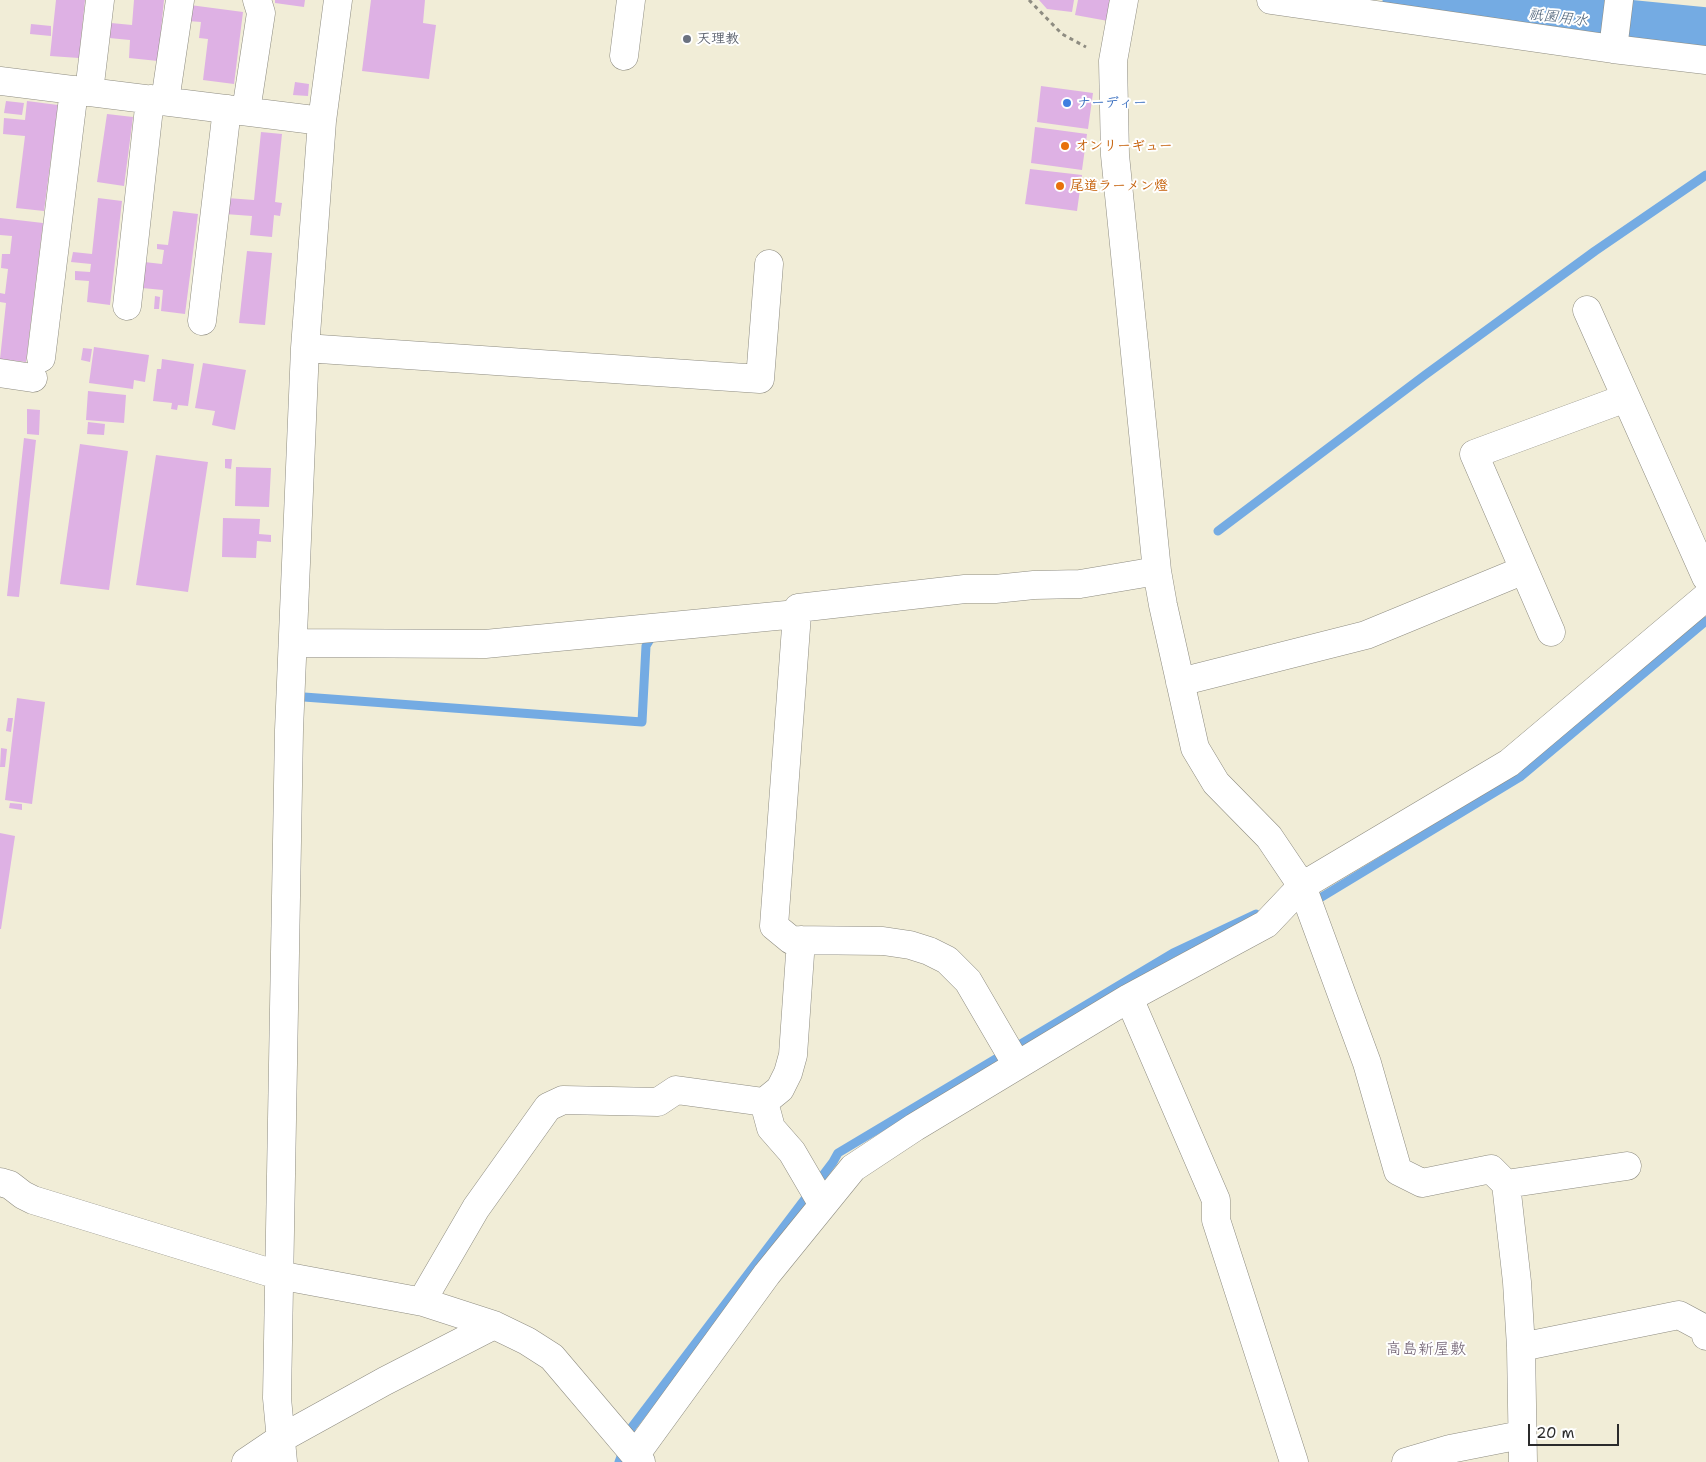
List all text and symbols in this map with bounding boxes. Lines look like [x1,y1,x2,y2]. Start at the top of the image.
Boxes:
water label: 祇園用水 [1527,5,1589,31]
place label: 天理教 [697,31,739,47]
marker: 天理教 [681,33,693,45]
place label: ナーディー [1077,95,1147,111]
marker: ナーディー [1061,97,1073,109]
place label: オンリーギュー [1075,138,1173,154]
marker: オンリーギュー [1059,140,1071,152]
place label: 尾道ラーメン燈 [1070,178,1168,194]
marker: 尾道ラーメン燈 [1054,180,1066,192]
district label: 高島新屋敷 [1386,1340,1466,1360]
scale bar [1531,1414,1622,1446]
text: 20 m [1536,1423,1575,1443]

